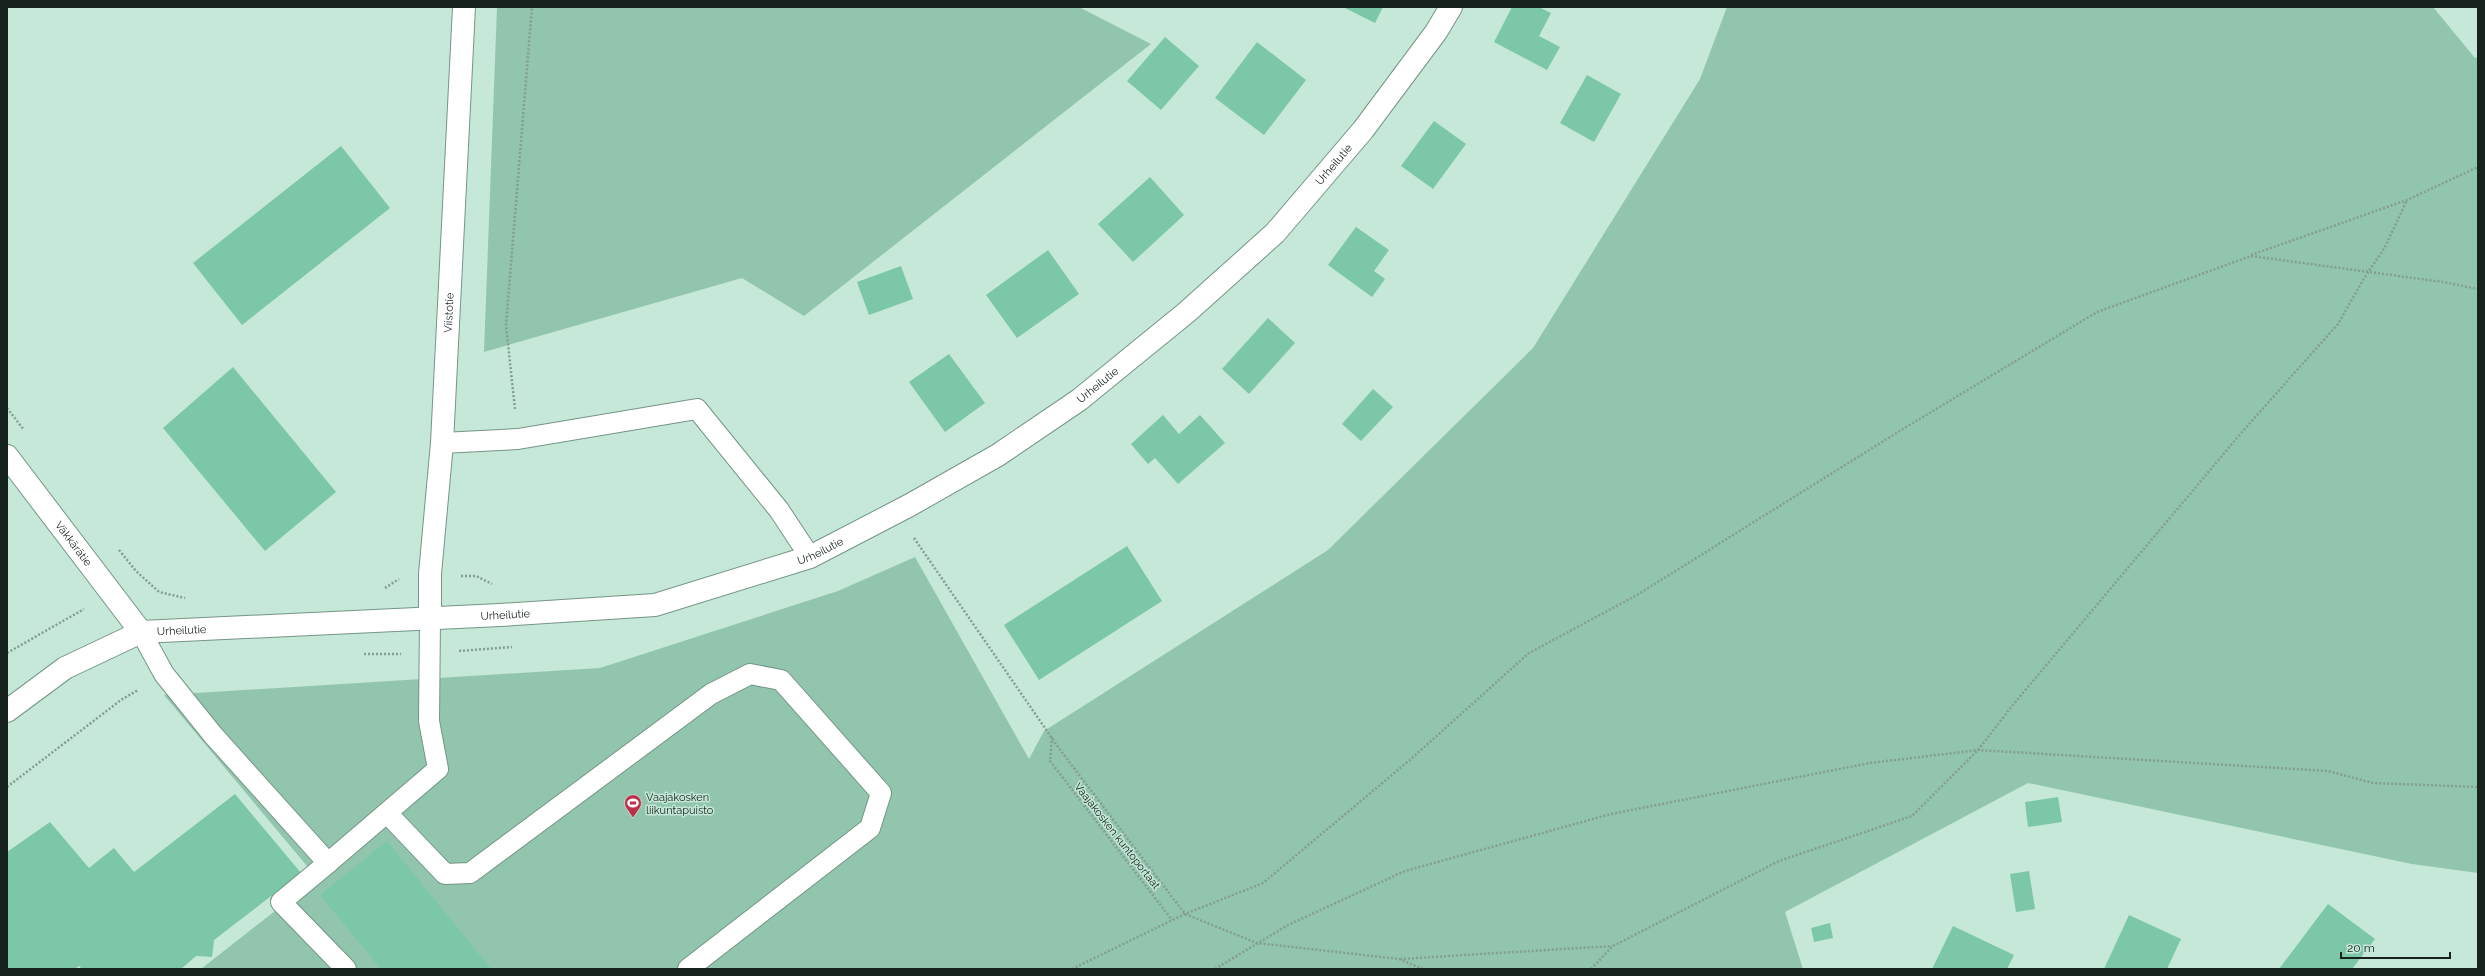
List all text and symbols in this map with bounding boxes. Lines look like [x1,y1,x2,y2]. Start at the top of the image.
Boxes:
street label: Urheilutie [1313,141,1355,187]
street label: Viistotie [441,292,456,333]
street label: Urheilutie [1074,364,1121,406]
street label: Väkkärätie [52,519,95,569]
street label: Urheilutie [796,534,846,567]
street label: Urheilutie [480,607,531,622]
street label: Urheilutie [157,622,207,638]
street label: Vaajakosken kuntoportaat [1071,780,1163,892]
place label: Vaajakosken liikuntapuisto [646,791,714,817]
sports icon: Vaajakosken liikuntapuisto [623,793,643,818]
scale bar [2341,934,2450,960]
text: 20 m [2347,941,2375,955]

